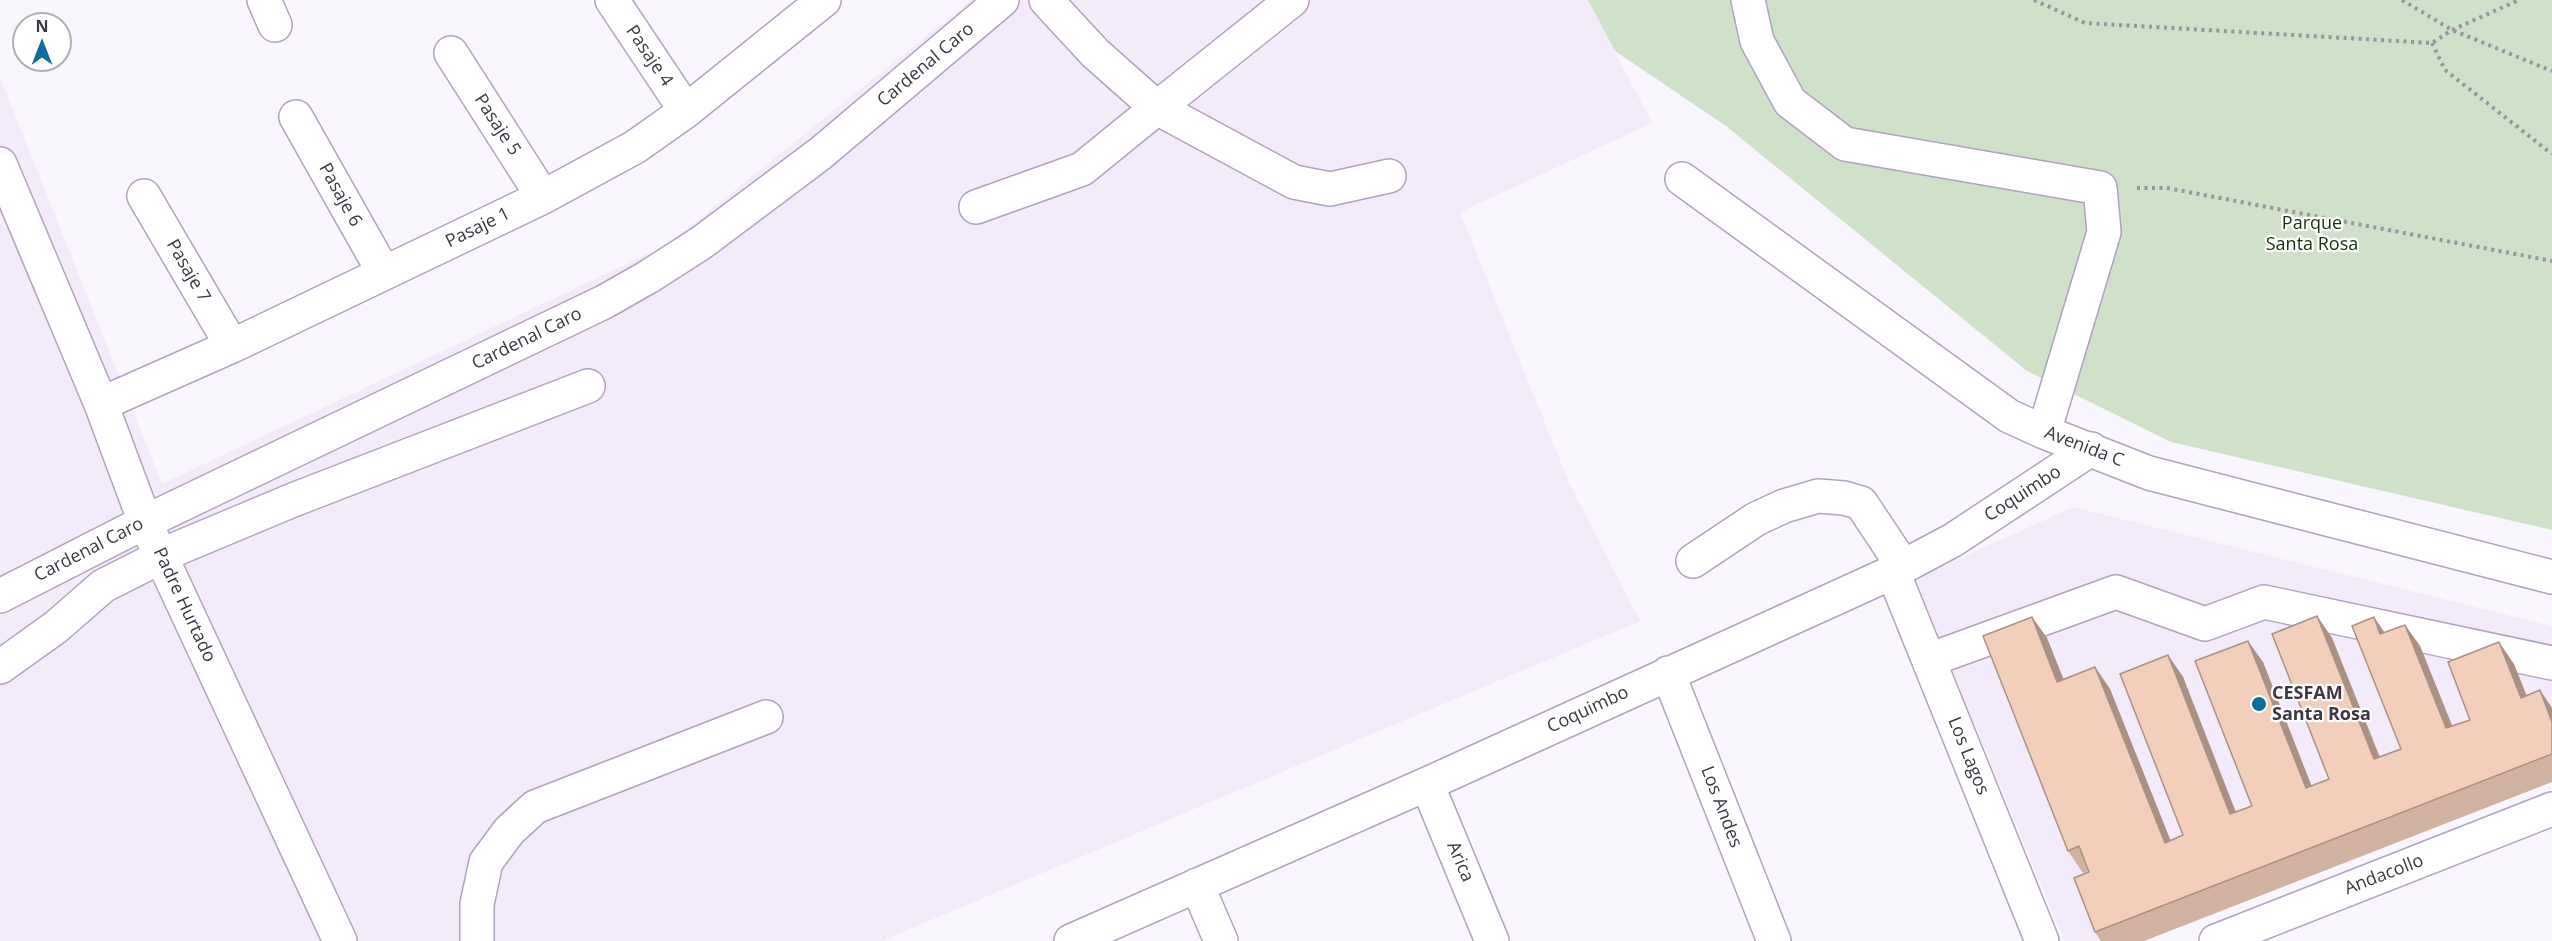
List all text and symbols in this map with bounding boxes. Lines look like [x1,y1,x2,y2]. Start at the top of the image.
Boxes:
north arrow [12,12,72,72]
text: N [35,15,49,37]
street label: Cardenal Caro [873,18,979,112]
street label: Pasaje 4 [621,21,677,91]
street label: Pasaje 5 [469,90,525,160]
street label: Pasaje 6 [314,160,366,230]
street label: Pasaje 1 [442,203,514,253]
park label: Parque Santa Rosa [2266,213,2358,256]
street label: Pasaje 7 [161,236,215,306]
street label: Cardenal Caro [469,303,585,375]
street label: Avenida C [2041,422,2127,472]
street label: Coquimbo [1981,461,2065,527]
street label: Cardenal Caro [31,513,147,587]
street label: Padre Hurtado [148,544,220,666]
street label: Coquimbo [1544,682,1632,738]
place label: CESFAM Santa Rosa [2272,683,2371,726]
marker: CESFAM Santa Rosa [2250,695,2268,713]
street label: Los Lagos [1943,714,1993,798]
street label: Los Andes [1696,763,1746,851]
street label: Arica [1442,838,1478,886]
street label: Andacollo [2341,850,2427,900]

